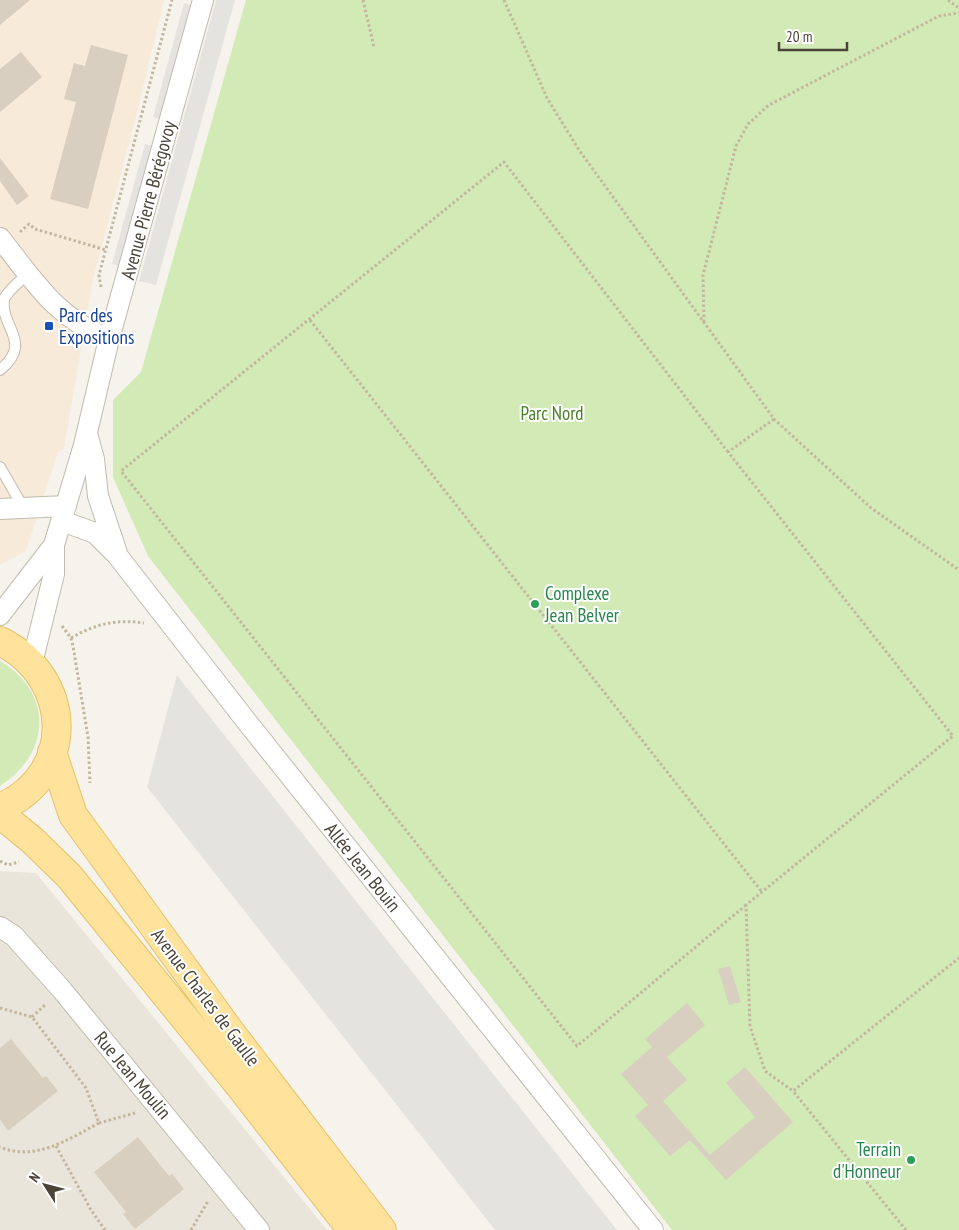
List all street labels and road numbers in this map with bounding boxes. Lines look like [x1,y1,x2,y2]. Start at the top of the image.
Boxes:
street label: Avenue Pierre Bérégovoy [115,117,181,282]
street label: Allée Jean Bouin [320,818,406,916]
street label: Avenue Charles de Gaulle [146,923,266,1071]
street label: Rue Jean Moulin [89,1026,177,1124]

